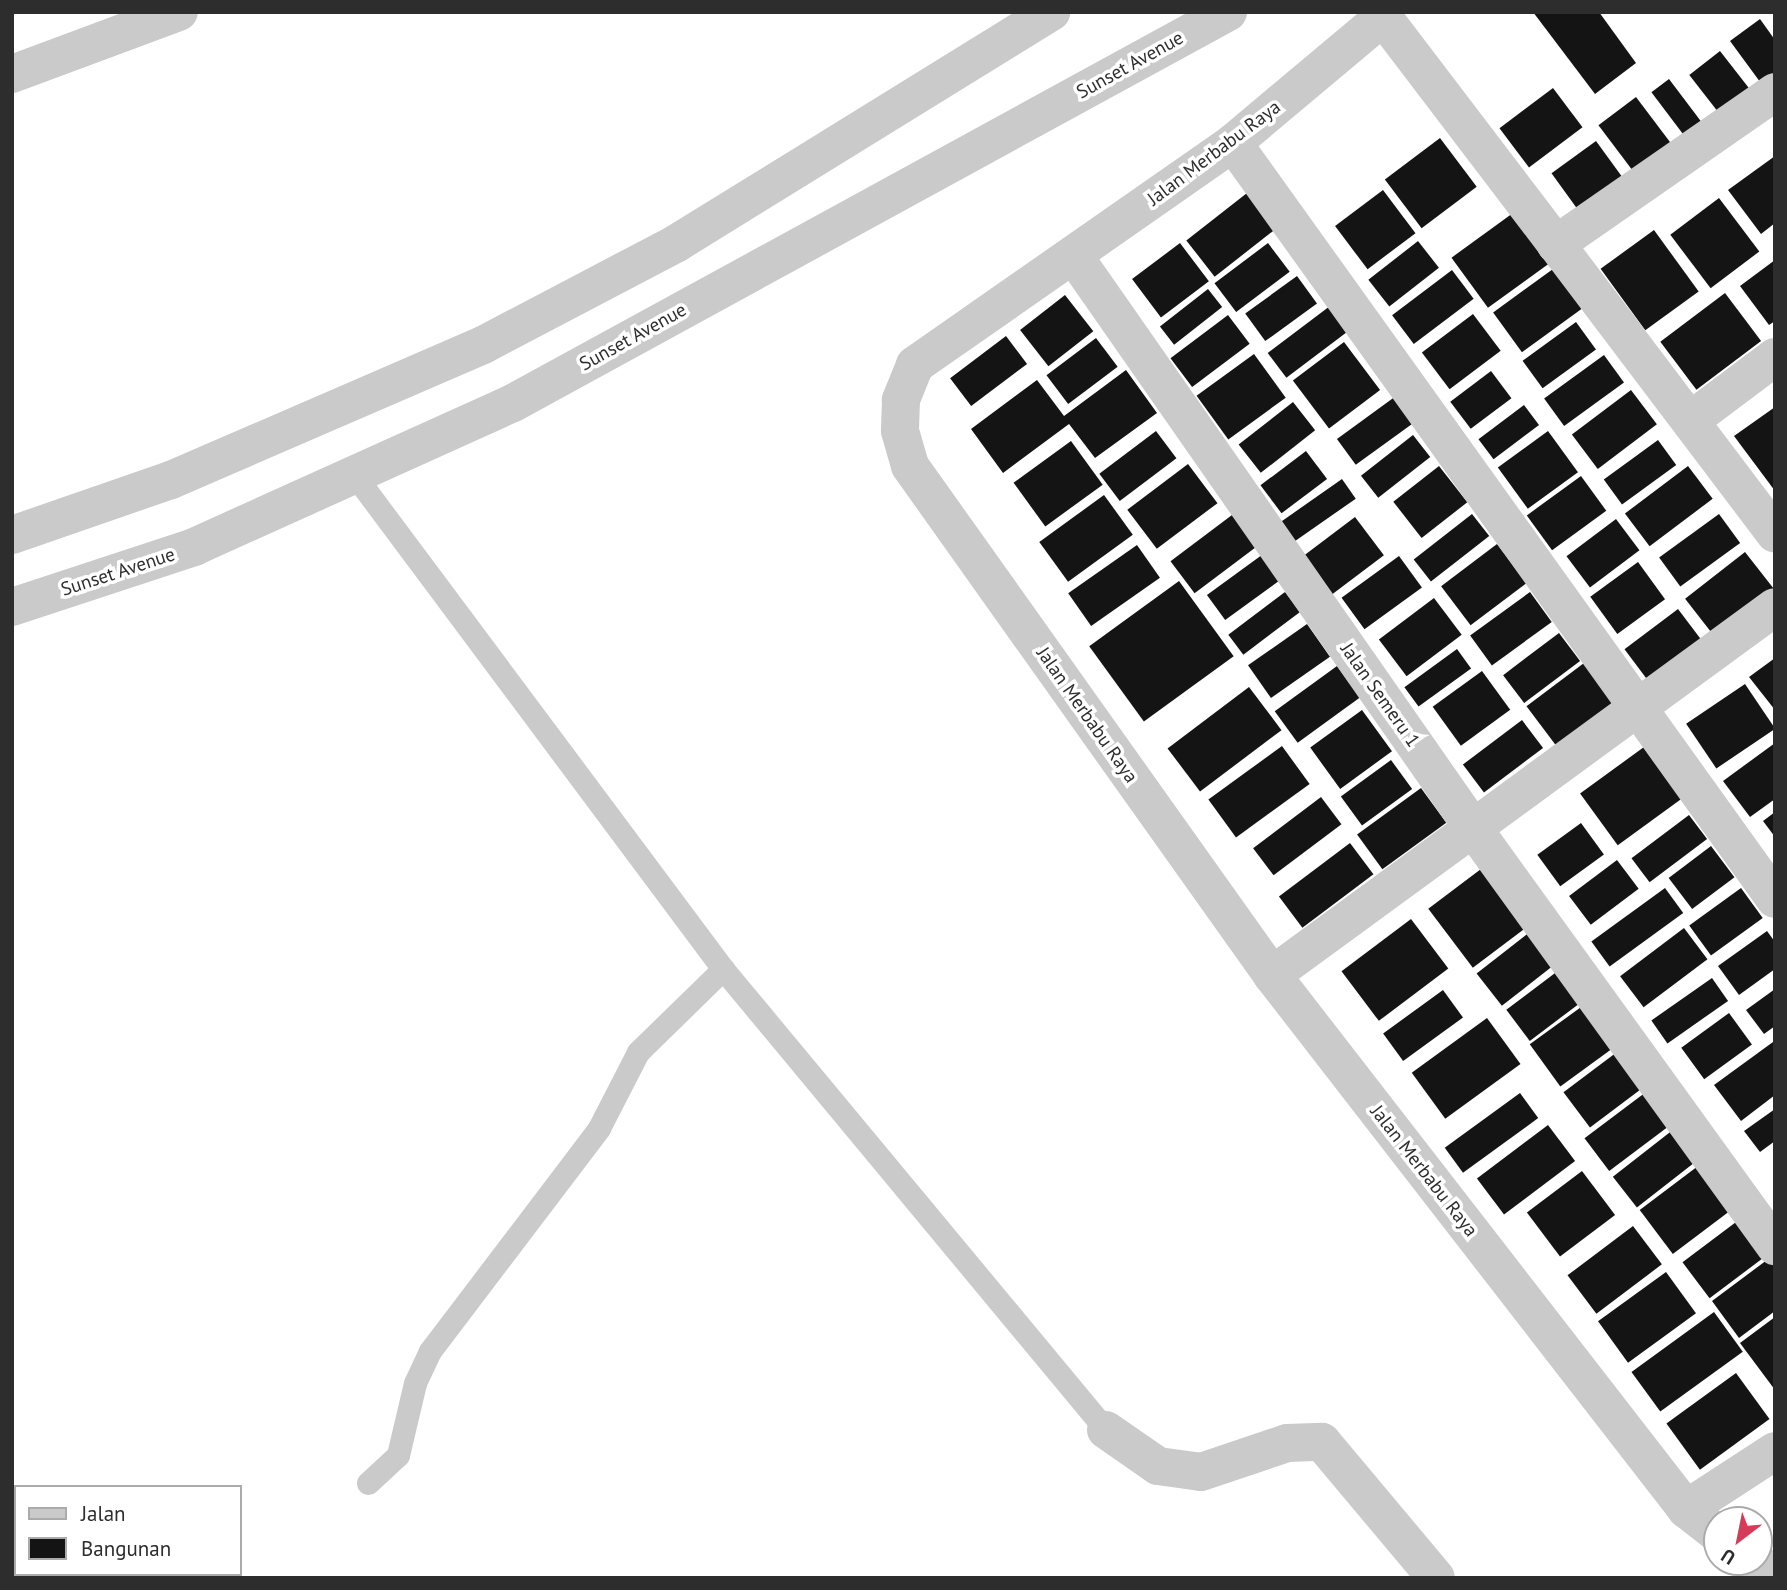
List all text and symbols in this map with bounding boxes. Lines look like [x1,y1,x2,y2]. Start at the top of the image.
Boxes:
street label: Sunset Avenue [1072,26,1188,104]
street label: Jalan Merbabu Raya [1143,96,1285,210]
street label: Sunset Avenue [575,298,691,376]
street label: Sunset Avenue [58,543,178,601]
street label: Jalan Semeru 1 [1336,638,1424,752]
street label: Jalan Merbabu Raya [1032,643,1142,787]
street label: Jalan Merbabu Raya [1366,1101,1482,1241]
legend [14,1485,242,1576]
text: Jalan [81,1500,126,1527]
north arrow [1703,1506,1773,1576]
text: Bangunan [81,1535,171,1562]
text: U [1717,1544,1739,1570]

